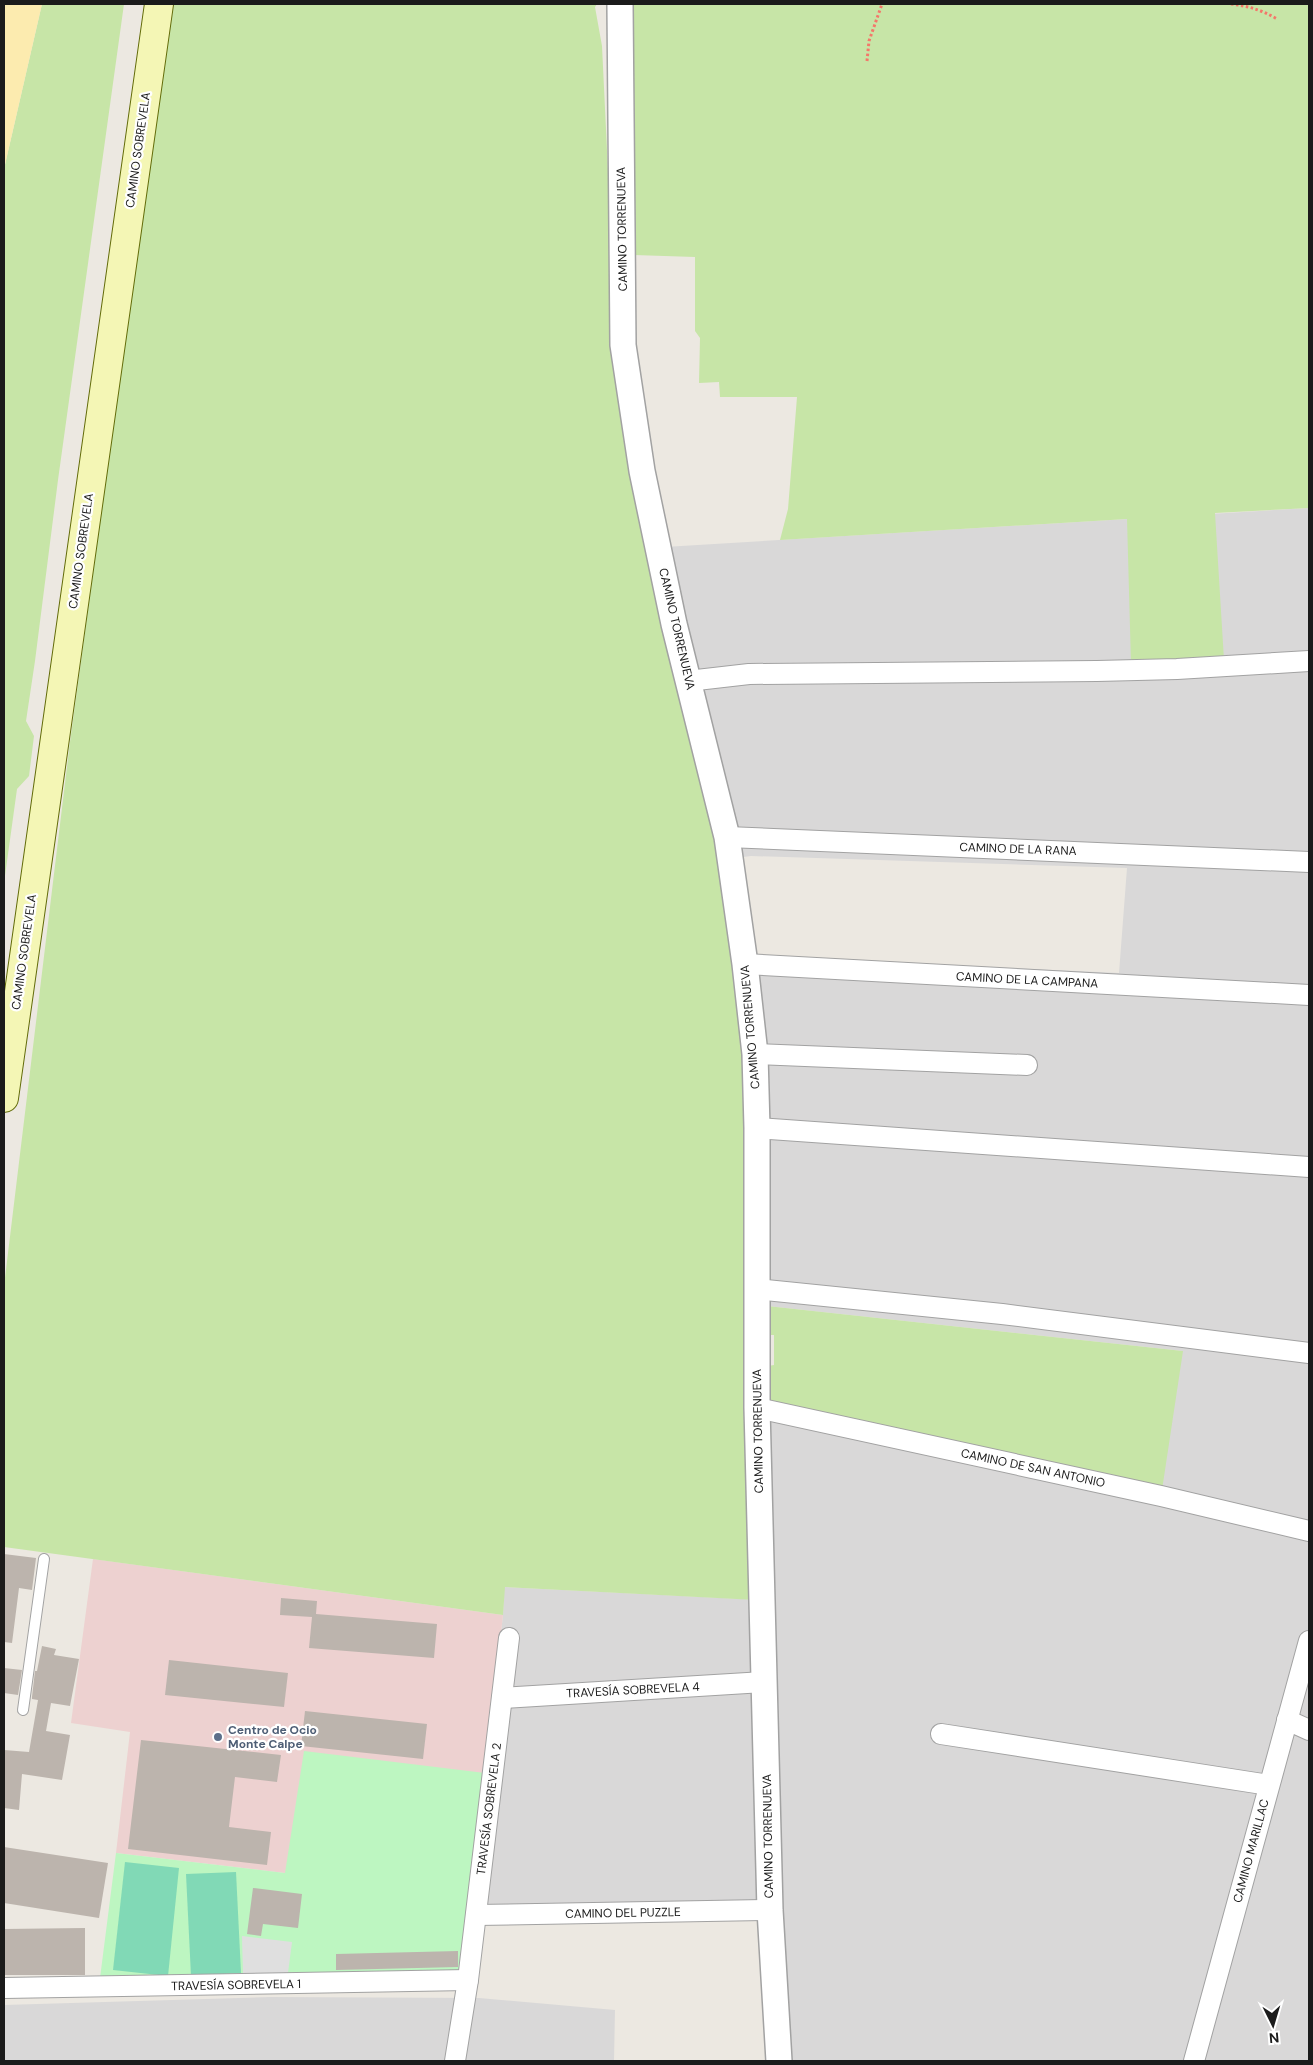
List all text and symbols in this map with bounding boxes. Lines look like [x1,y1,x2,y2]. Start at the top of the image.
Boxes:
street label: CAMINO SOBREVELA [122,91,154,209]
street label: CAMINO TORRENUEVA [613,167,631,291]
street label: CAMINO SOBREVELA [65,492,97,610]
street label: CAMINO TORRENUEVA [655,567,699,691]
street label: CAMINO DE LA RANA [959,839,1077,859]
street label: CAMINO SOBREVELA [8,893,40,1011]
street label: CAMINO TORRENUEVA [737,964,763,1090]
street label: CAMINO DE LA CAMPANA [955,968,1099,992]
street label: CAMINO TORRENUEVA [749,1369,767,1493]
street label: CAMINO DE SAN ANTONIO [959,1445,1107,1491]
street label: TRAVESÍA SOBREVELA 4 [566,1679,700,1701]
place label: Centro de Ocio Monte Calpe [228,1722,317,1752]
marker: Centro de Ocio Monte Calpe [212,1731,224,1743]
street label: TRAVESÍA SOBREVELA 2 [473,1742,505,1876]
street label: CAMINO TORRENUEVA [759,1774,777,1898]
street label: CAMINO MARILLAC [1229,1797,1273,1905]
street label: CAMINO DEL PUZZLE [565,1904,681,1922]
street label: TRAVESÍA SOBREVELA 1 [171,1976,301,1994]
north arrow [1248,2000,1298,2050]
text: N [1268,2029,1280,2047]

